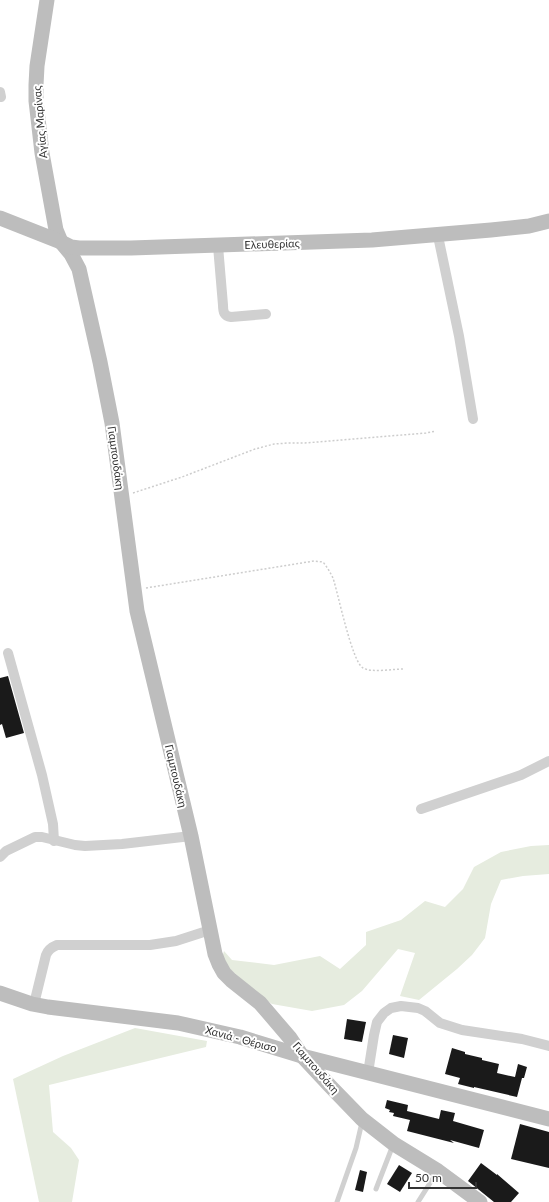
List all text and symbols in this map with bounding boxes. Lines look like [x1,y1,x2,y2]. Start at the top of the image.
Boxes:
street label: Αγίας Μαρίνας [30,85,49,159]
street label: Ελευθερίας [244,236,300,251]
street label: Γιαμπουδάκη [106,425,127,491]
street label: Γιαμπουδάκη [163,743,190,809]
street label: Χανιά - Θέρισο [204,1023,278,1054]
street label: Γιαμπουδάκη [290,1039,342,1096]
scale bar [409,1164,476,1190]
text: 50 m [415,1170,442,1185]

